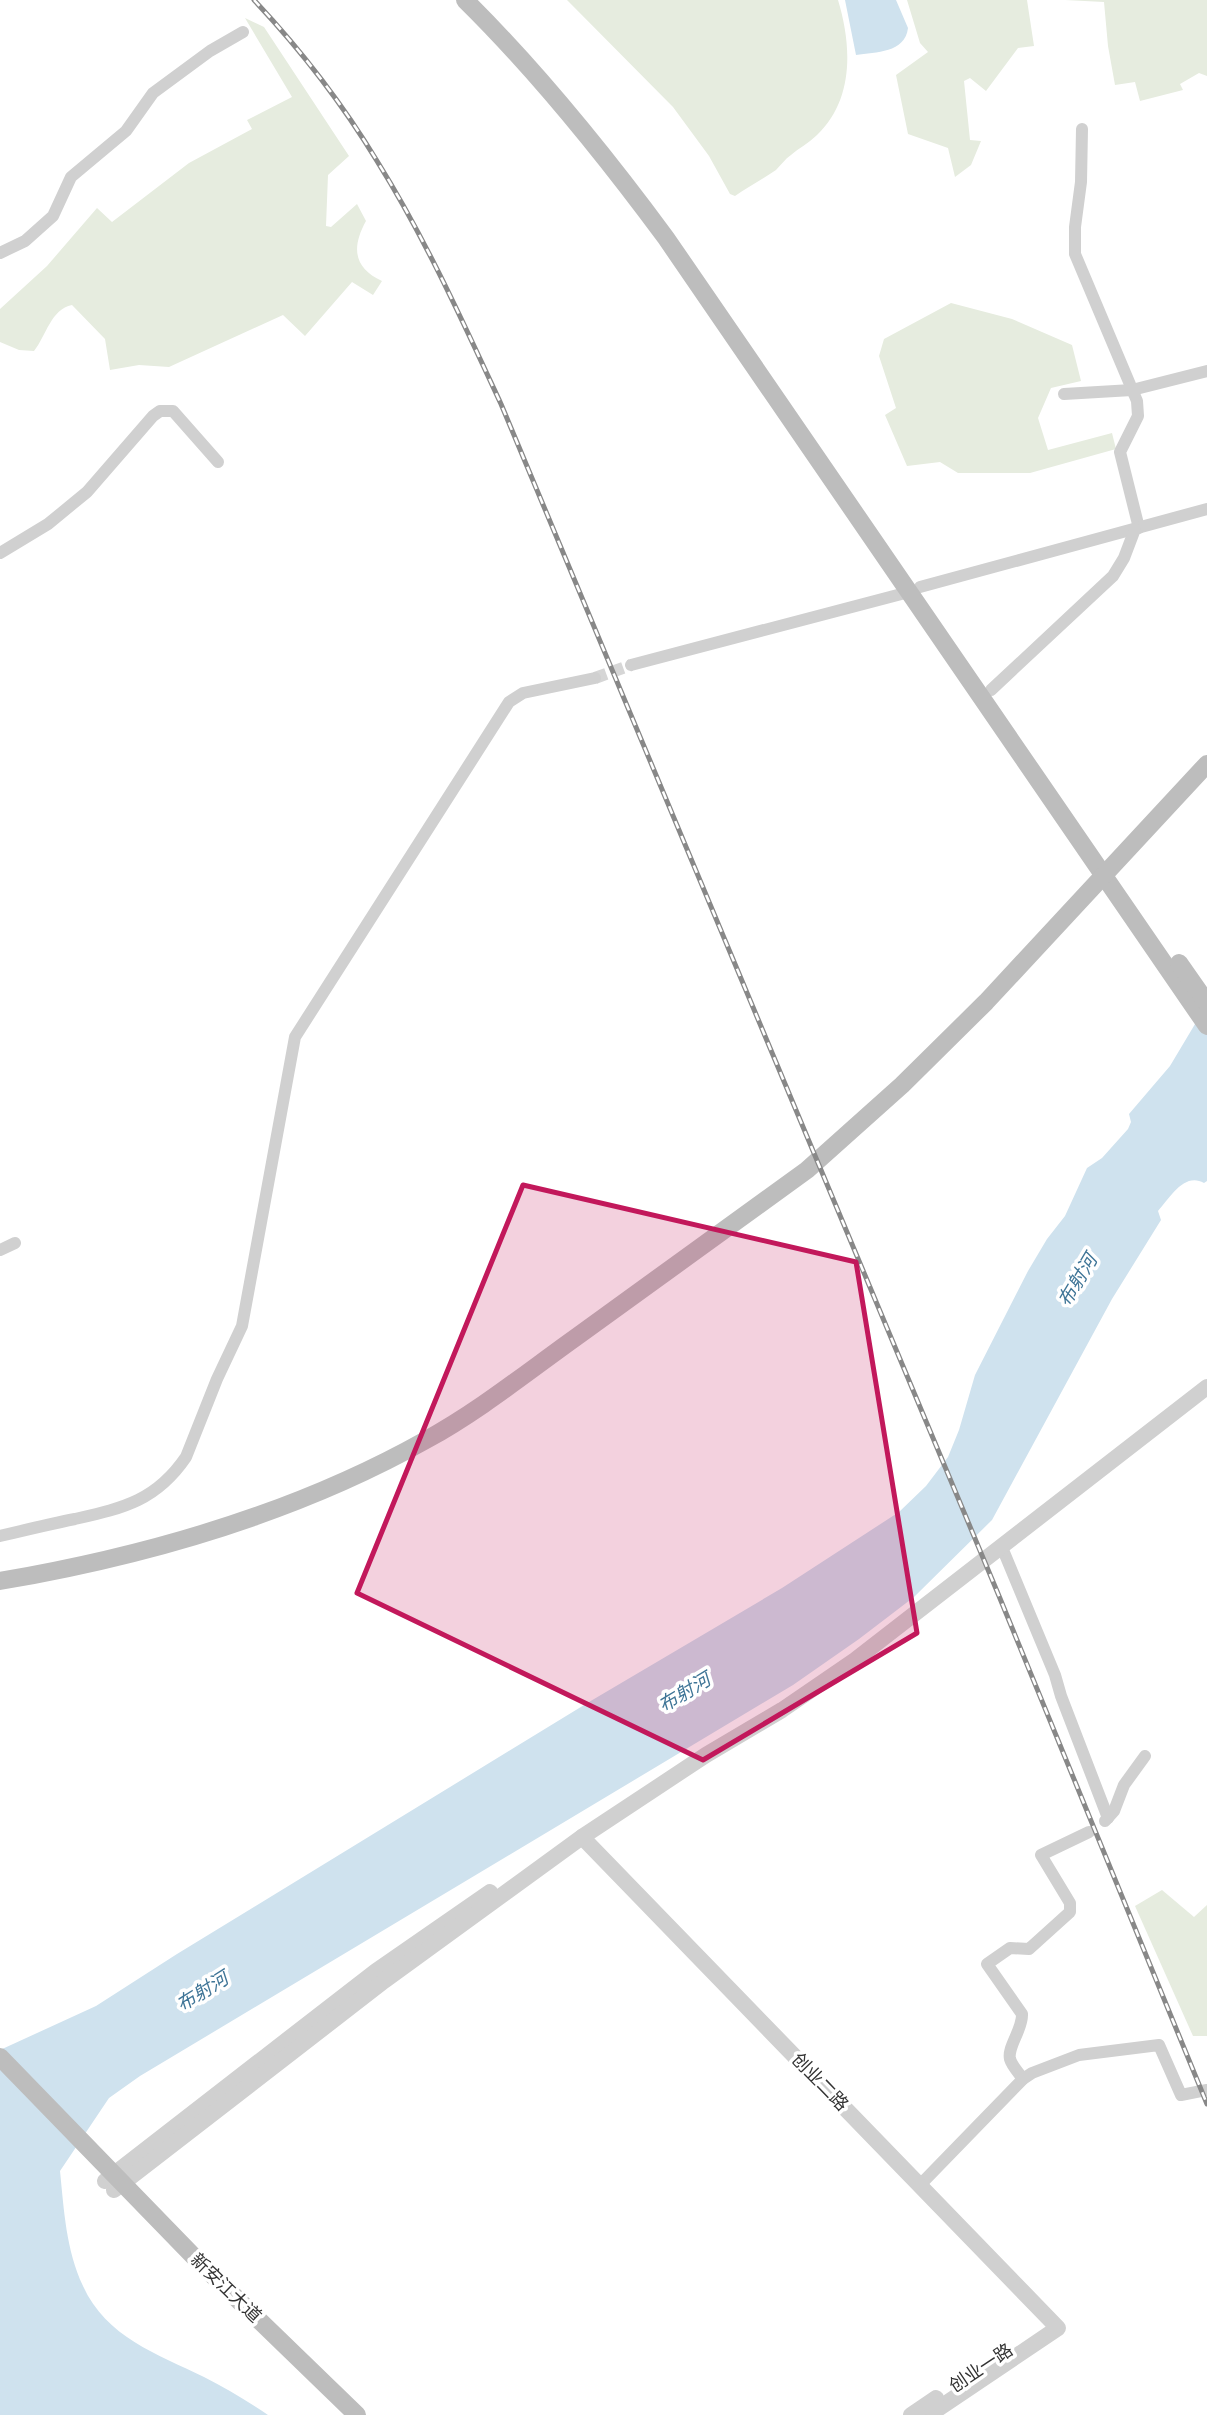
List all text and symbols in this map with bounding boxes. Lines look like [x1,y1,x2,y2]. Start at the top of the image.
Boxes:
water label: 布射河 [1052,1246,1104,1311]
water label: 布射河 [653,1665,718,1717]
water label: 布射河 [171,1964,236,2016]
street label: 创业二路 [787,2048,854,2116]
street label: 新安江大道 [186,2248,267,2327]
street label: 创业一路 [944,2338,1017,2397]

